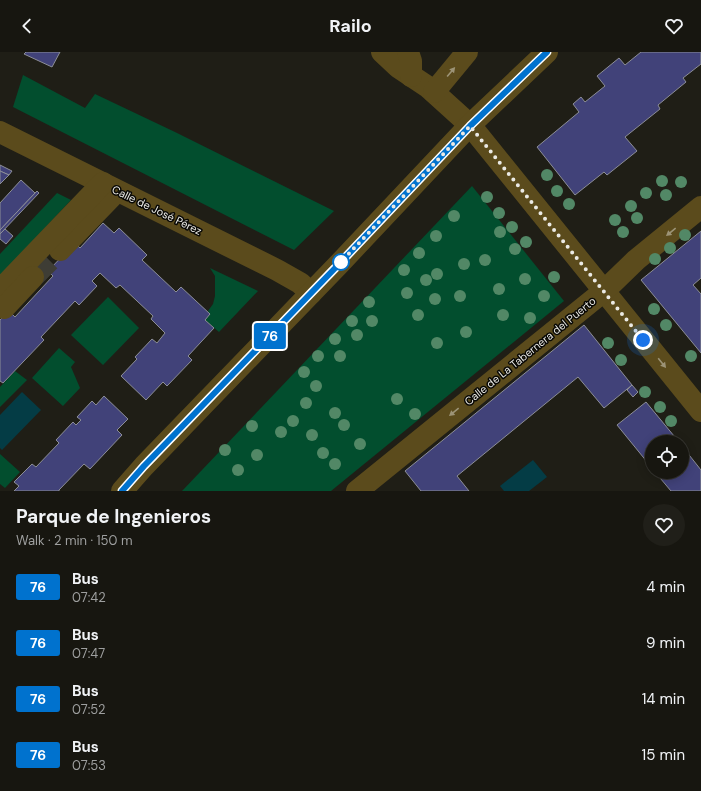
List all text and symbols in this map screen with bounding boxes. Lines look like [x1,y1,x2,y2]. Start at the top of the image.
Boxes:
text: Railo [329,14,372,38]
icon: back [16,15,38,37]
icon: heart [663,15,685,37]
one-way arrow [446,67,455,78]
street label: Calle de José Pérez [110,182,204,238]
one-way arrow [665,228,676,236]
unlabelled marker [332,253,350,271]
street label: Calle de La Tabernera del Puerto [461,294,599,408]
line badge: 76 [252,323,288,349]
text: 76 [262,327,278,345]
your location [633,330,653,350]
one-way arrow [657,357,666,368]
one-way arrow [448,408,459,417]
map controls [645,435,689,479]
button: locate [645,435,689,479]
text: Parque de Ingenieros [16,504,211,529]
button: heart [643,504,685,546]
text: Walk · 2 min · 150 m [16,532,132,549]
text: Bus [72,569,99,589]
text: 4 min [646,577,685,597]
text: 76 [30,578,46,596]
text: 07:42 [72,589,106,606]
text: Bus [72,625,99,645]
text: 9 min [646,633,685,653]
text: 76 [30,634,46,652]
text: 07:47 [72,645,105,662]
text: Bus [72,681,99,701]
text: 14 min [642,689,685,709]
text: 76 [30,690,46,708]
text: 07:52 [72,701,105,718]
text: Bus [72,737,99,757]
text: 15 min [642,745,685,765]
text: 76 [30,746,46,764]
text: 07:53 [72,757,106,774]

